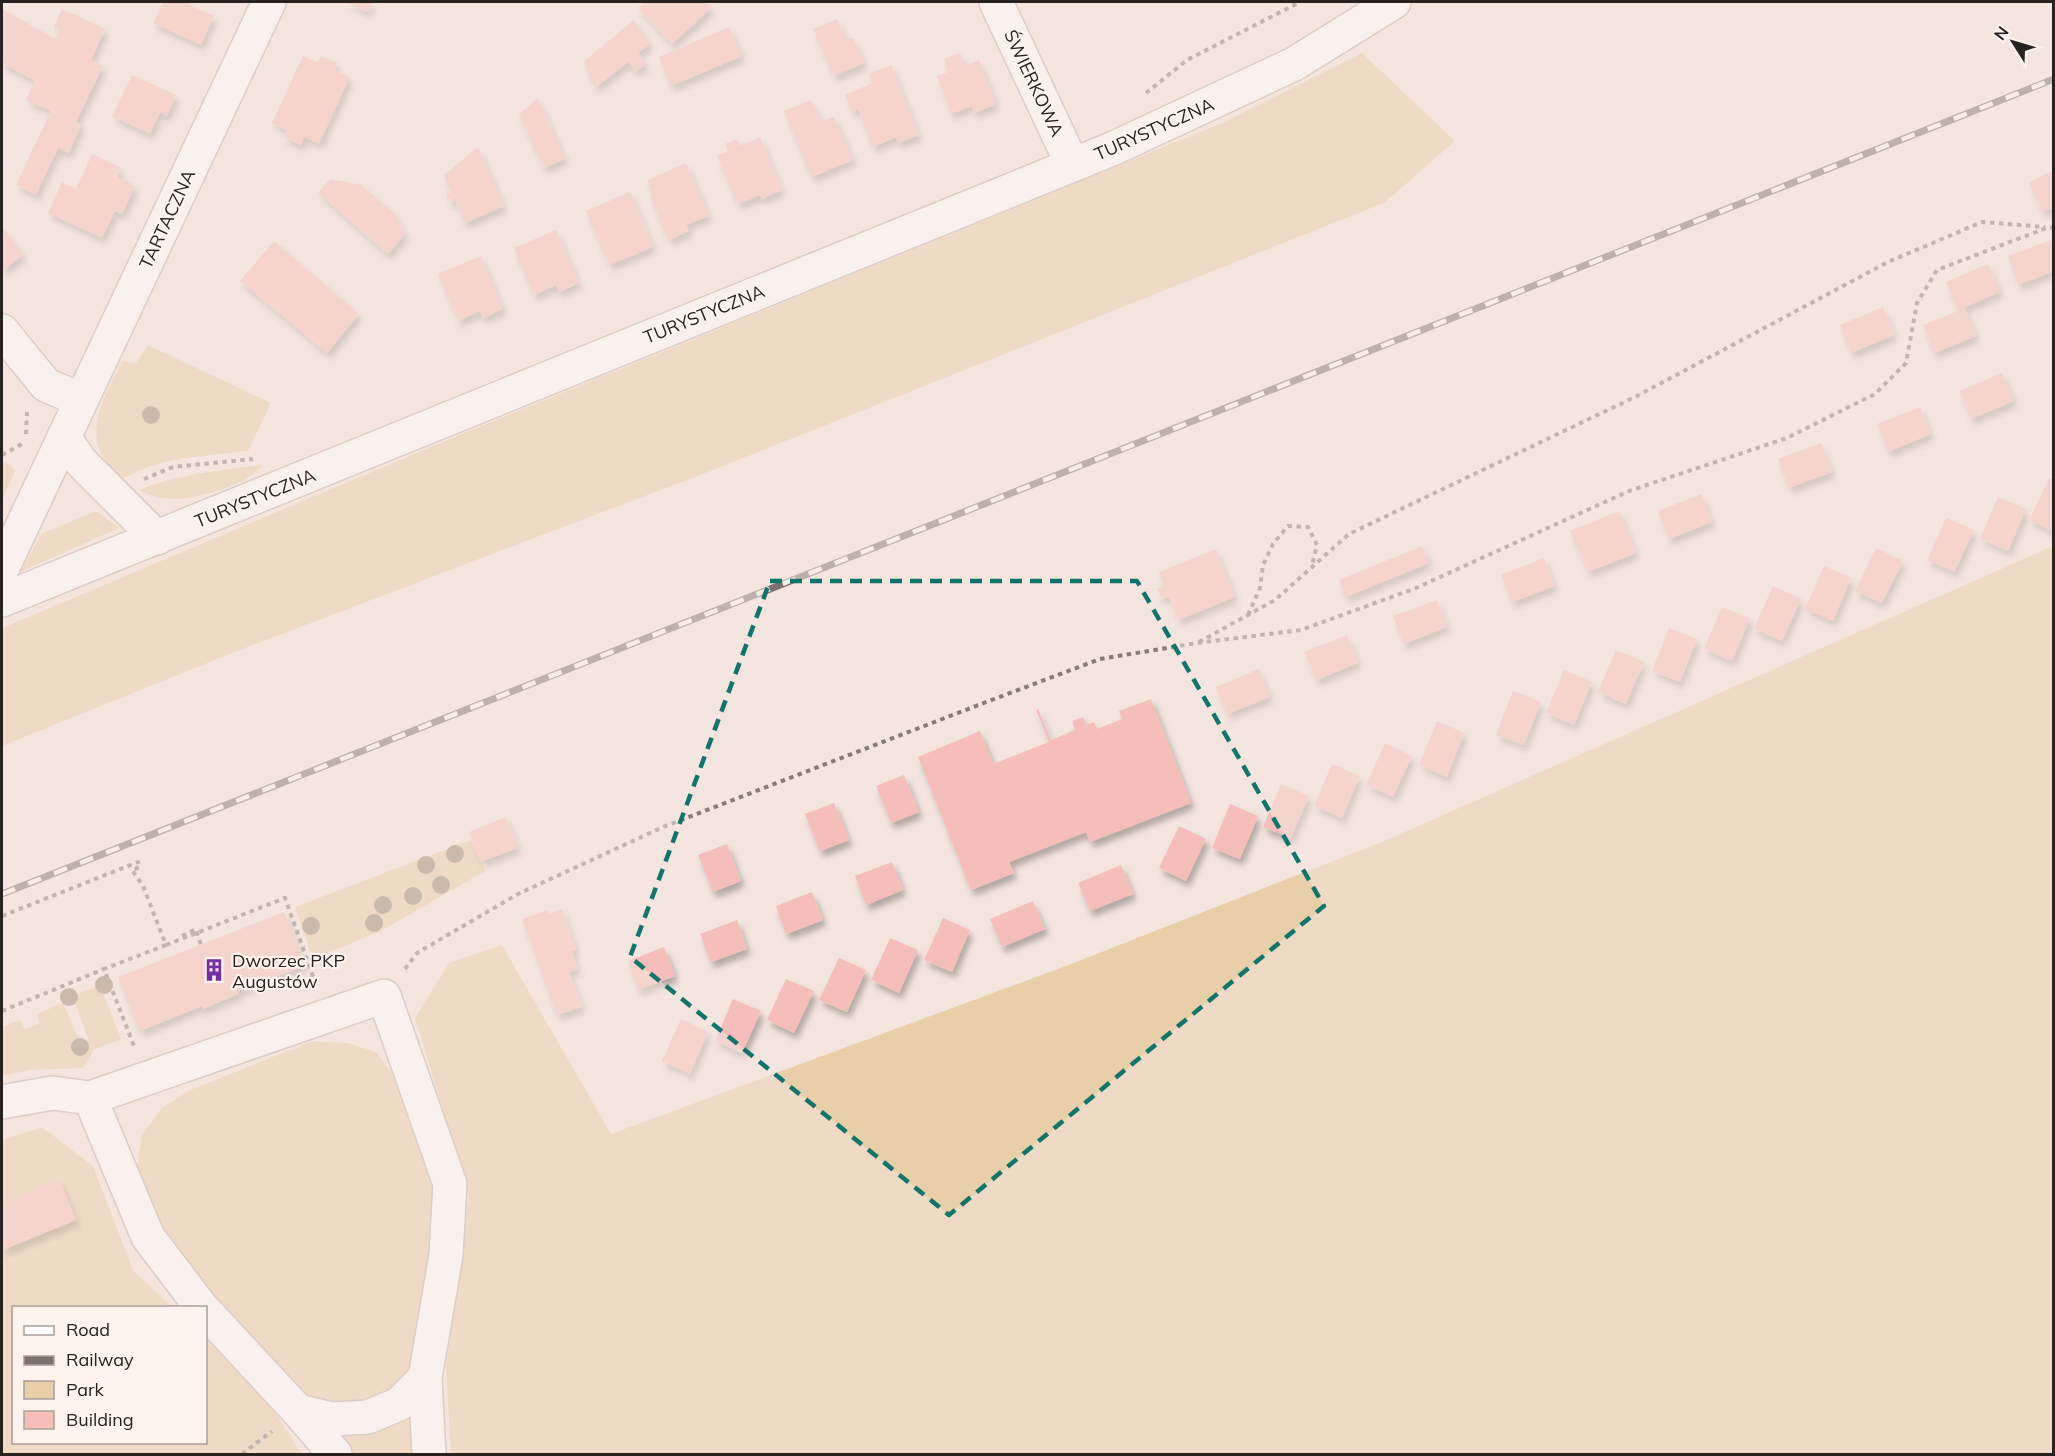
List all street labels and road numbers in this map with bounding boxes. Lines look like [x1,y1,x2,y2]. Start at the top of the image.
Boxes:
street label: ŚWIERKOWA [999,26,1069,140]
street label: TURYSTYCZNA [1091,92,1217,166]
street label: TARTACZNA [134,166,200,272]
street label: TURYSTYCZNA [640,279,768,349]
street label: TURYSTYCZNA [191,463,319,533]

